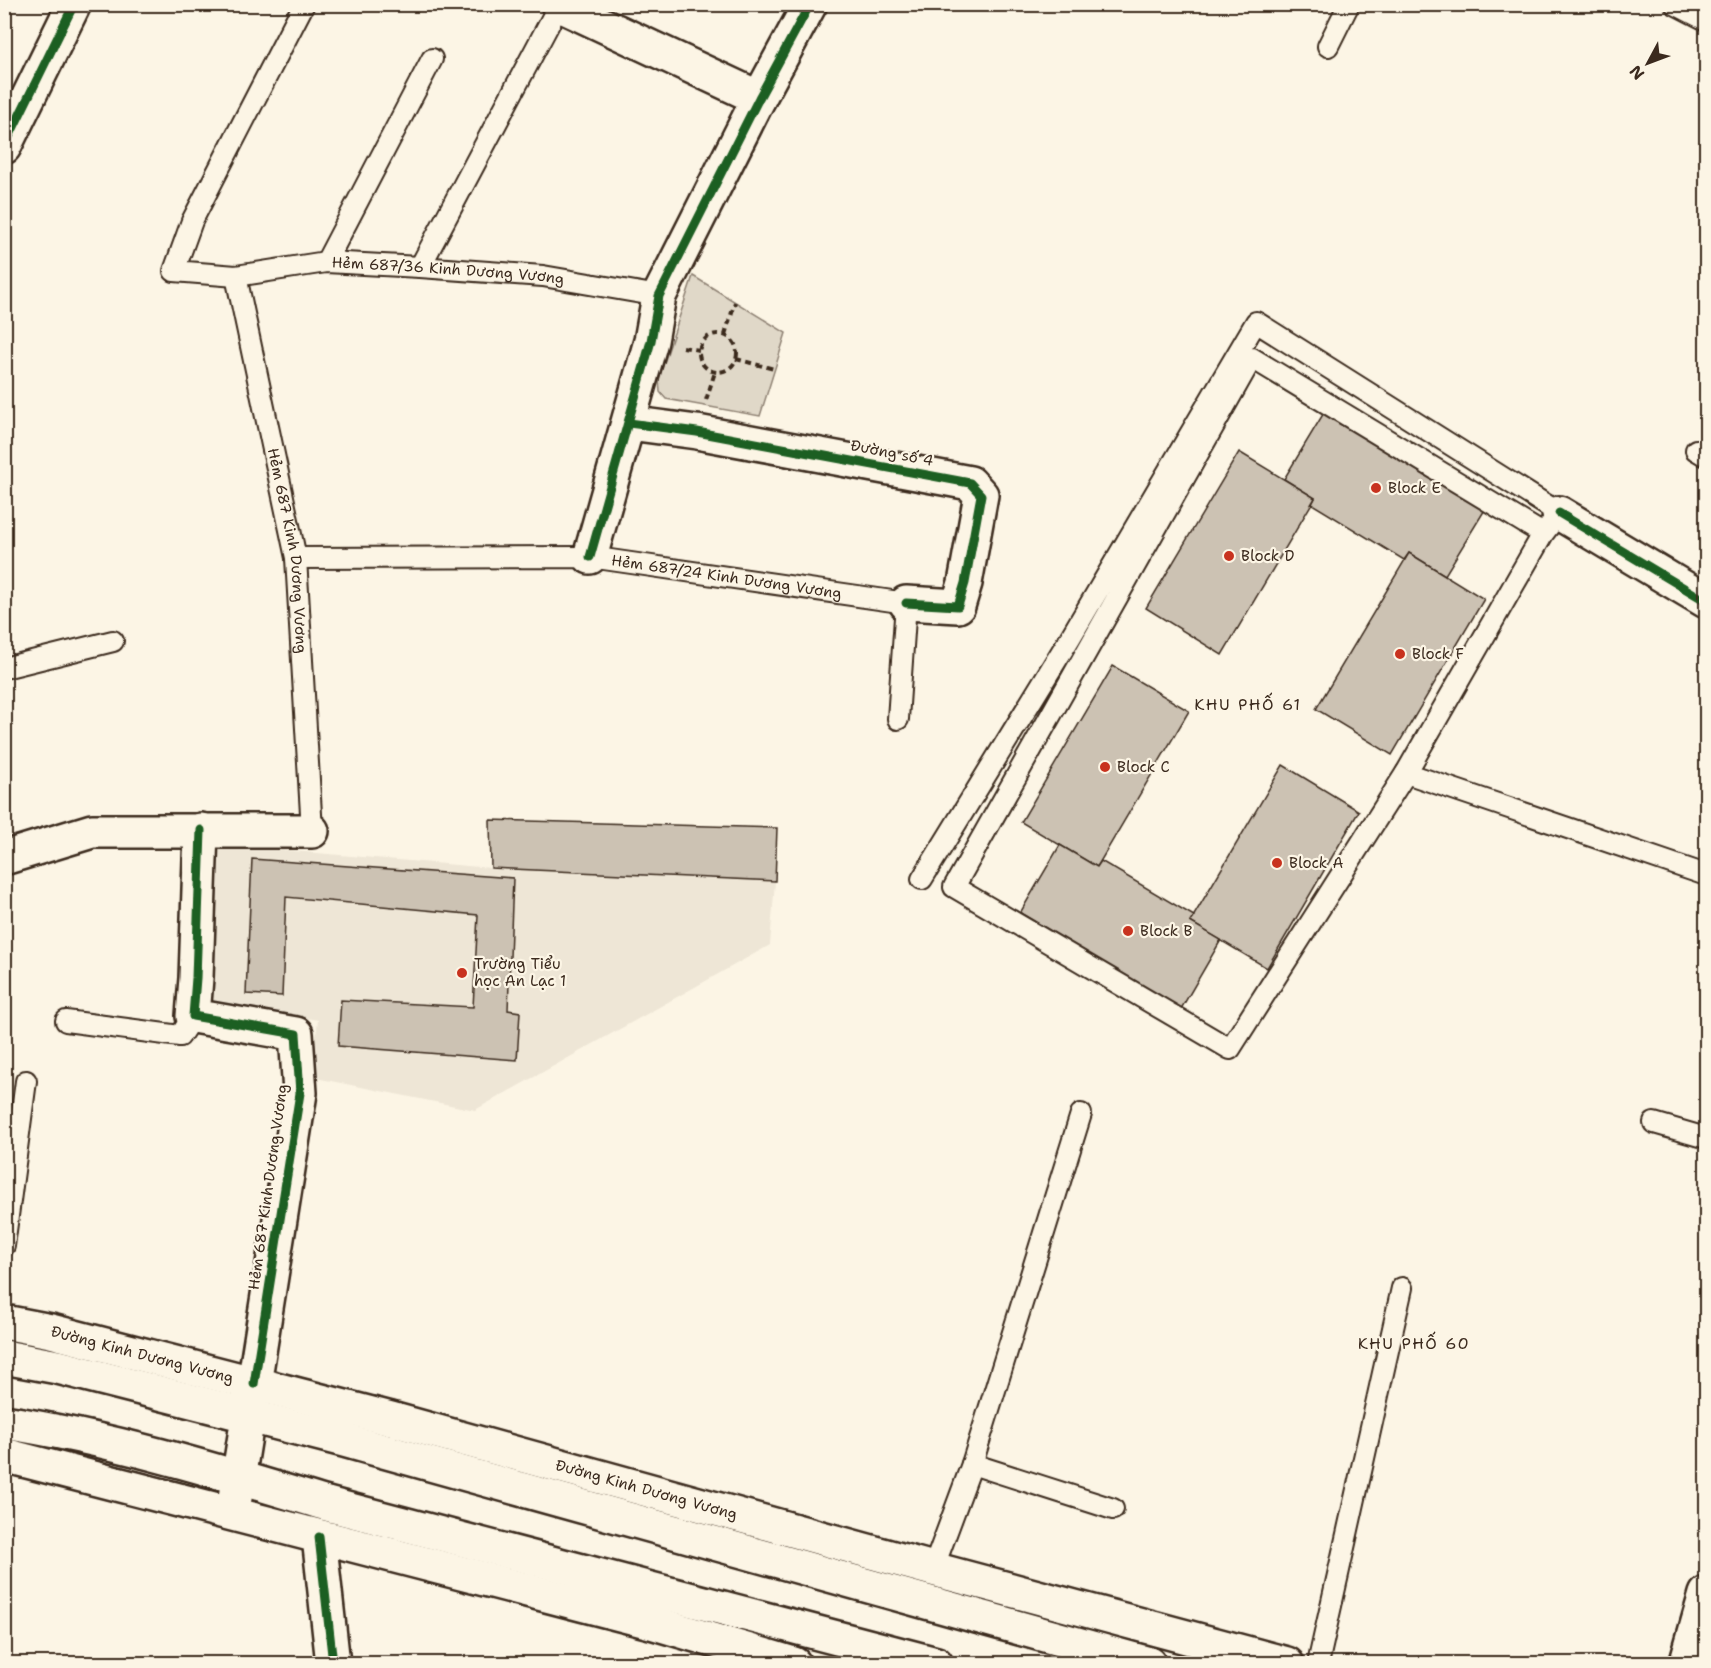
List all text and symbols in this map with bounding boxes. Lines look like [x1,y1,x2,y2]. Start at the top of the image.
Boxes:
north arrow [1618,33,1678,93]
text: N [1625,61,1649,84]
street label: Hẻm 687/36 Kinh Dương Vương [331,252,566,290]
street label: Đường số 4 [849,435,935,471]
street label: Hẻm 687 Kinh Dương Vương [263,446,312,654]
place label: Block E [1388,478,1441,498]
marker: Block E [1369,481,1383,495]
place label: Block D [1241,546,1295,566]
marker: Block D [1222,549,1236,563]
street label: Hẻm 687/24 Kinh Dương Vương [610,550,843,604]
place label: Block F [1412,644,1464,664]
marker: Block F [1393,647,1407,661]
district label: KHU PHỐ 61 [1194,692,1302,715]
place label: Block C [1117,757,1170,777]
marker: Block C [1098,760,1112,774]
place label: Block A [1289,853,1344,873]
marker: Block A [1270,856,1284,870]
place label: Block B [1140,921,1193,941]
marker: Block B [1121,924,1135,938]
place label: Trường Tiểu học An Lạc 1 [474,954,566,991]
marker: Trường Tiểu học An Lạc 1 [455,966,469,980]
street label: Hẻm 687 Kinh Dương Vương [244,1083,292,1291]
street label: Đường Kinh Dương Vương [49,1321,236,1388]
district label: KHU PHỐ 60 [1358,1331,1470,1354]
street label: Đường Kinh Dương Vương [553,1455,740,1524]

